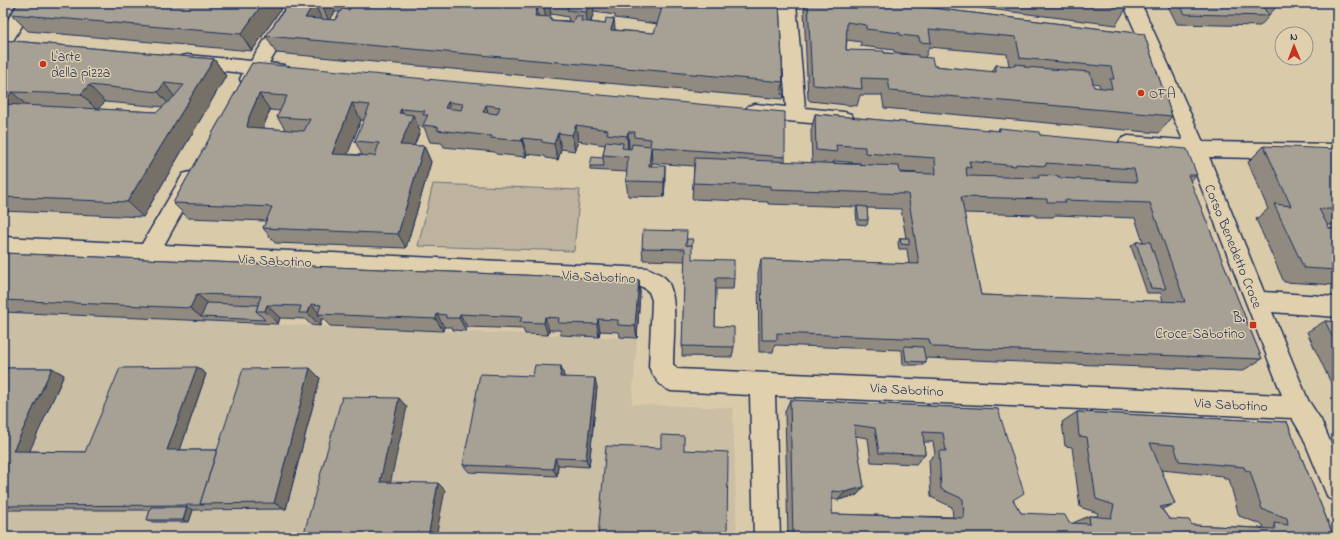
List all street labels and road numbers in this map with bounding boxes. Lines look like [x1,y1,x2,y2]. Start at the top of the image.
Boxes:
street label: Corso Benedetto Croce [1198,181,1267,312]
street label: Via Sabotino [237,249,312,274]
street label: Via Sabotino [561,265,636,290]
street label: Via Sabotino [869,378,944,403]
street label: Via Sabotino [1193,393,1268,418]

